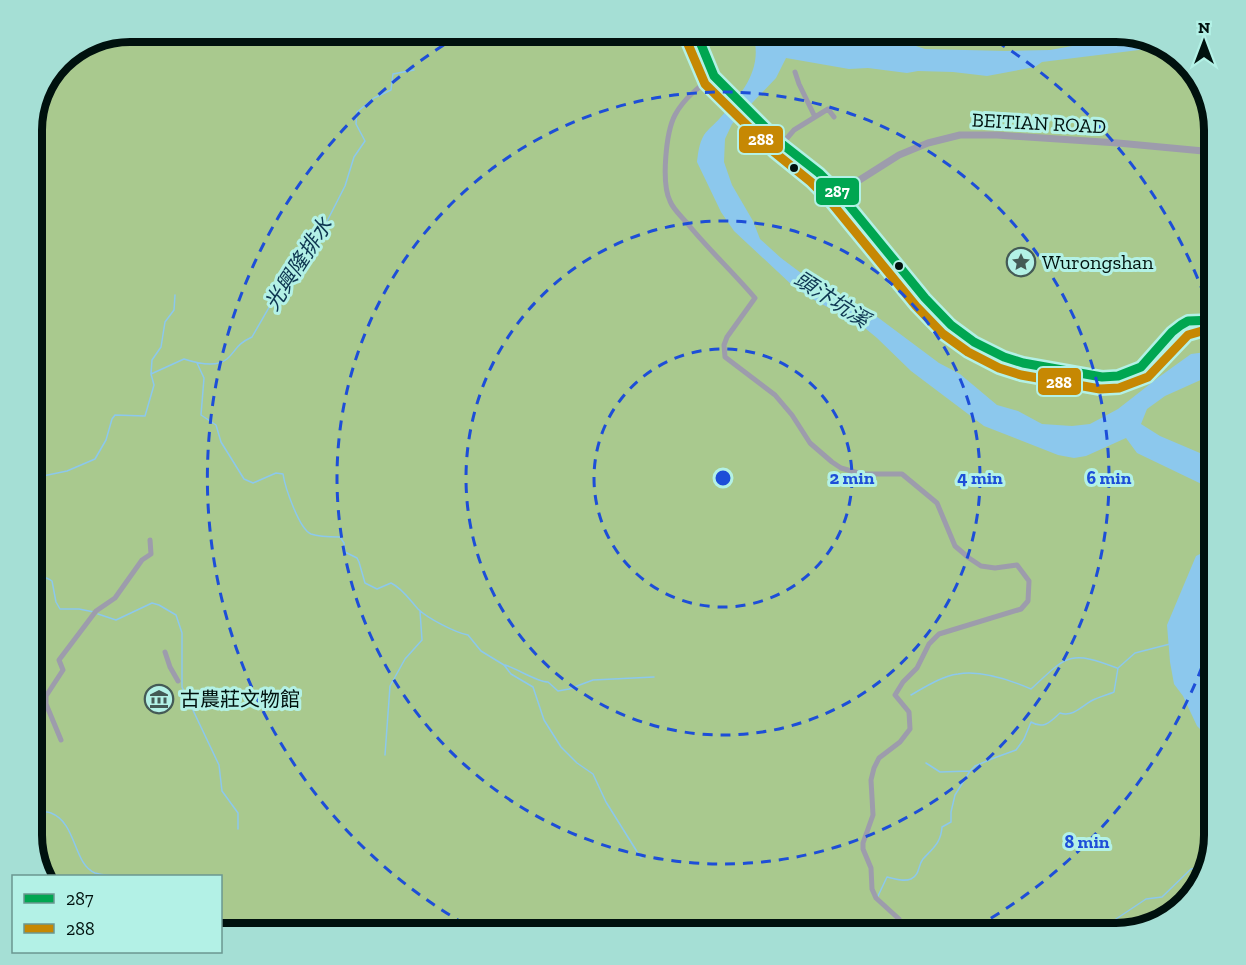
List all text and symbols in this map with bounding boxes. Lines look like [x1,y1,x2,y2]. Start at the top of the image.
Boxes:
north arrow [1174,12,1234,72]
text: N [1198,18,1210,37]
street label: BEITIAN ROAD [971,107,1107,139]
line badge: 288 [738,125,784,154]
text: 288 [748,130,774,149]
unlabelled marker [788,162,800,174]
line badge: 287 [815,177,860,206]
text: 287 [824,182,850,201]
water label: 光興隆排水 [259,212,338,315]
place icon: Wurongshan [1005,246,1037,278]
place label: Wurongshan [1042,250,1154,274]
unlabelled marker [893,260,905,272]
water label: 頭汴坑溪 [790,266,877,334]
line badge: 288 [1037,367,1082,396]
text: 288 [1046,373,1072,392]
text: 2 min [830,467,875,489]
text: 4 min [957,467,1003,489]
text: 6 min [1087,467,1132,489]
centre of rings [713,468,733,488]
museum icon: 古農莊文物館 [143,683,175,715]
place label: 古農莊文物館 [180,687,300,711]
text: 8 min [1065,831,1110,853]
legend [12,875,222,953]
text: 287 [66,888,94,910]
text: 288 [66,918,95,940]

